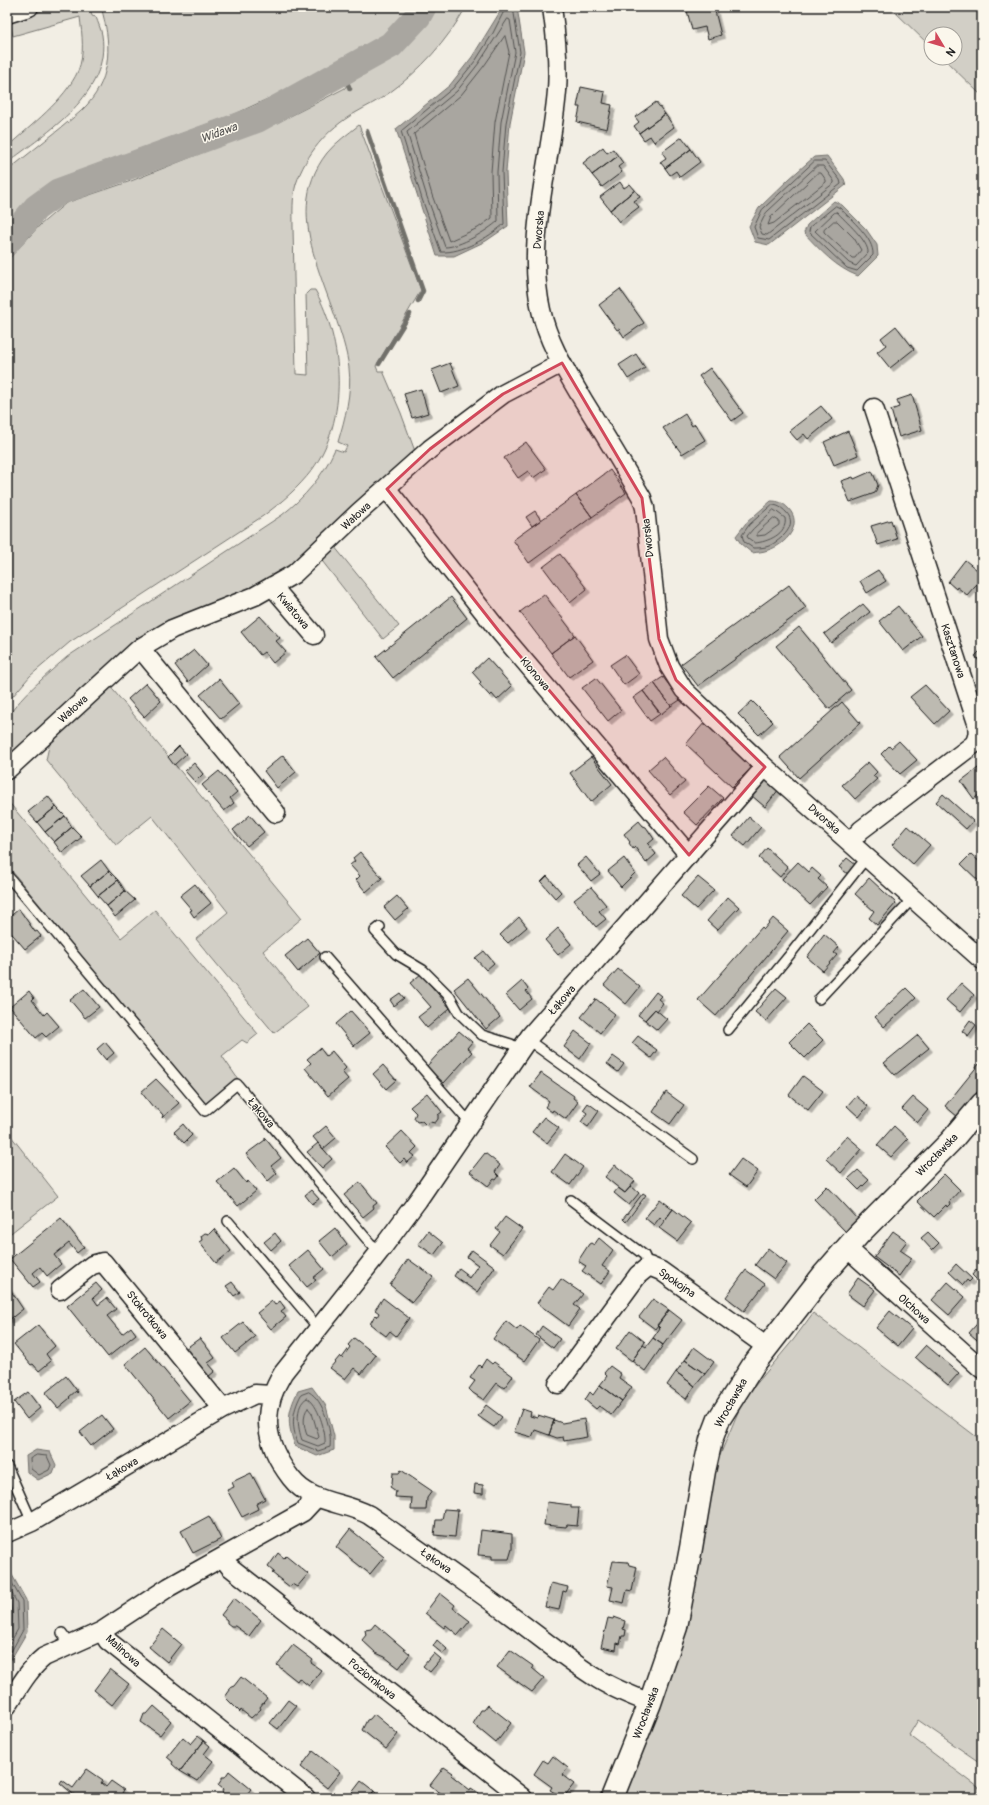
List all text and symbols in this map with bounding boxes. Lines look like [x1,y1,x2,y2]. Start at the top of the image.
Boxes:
north arrow [923,26,963,66]
text: N [943,45,958,59]
water label: Widawa [199,119,241,146]
street label: Dworska [531,210,547,250]
street label: Wałowa [338,499,374,533]
street label: Dworska [640,518,656,558]
street label: Kwiatowa [274,590,312,632]
street label: Kasztanowa [938,622,968,680]
street label: Klonowa [517,655,553,693]
street label: Wałowa [55,692,91,726]
street label: Dworska [805,801,843,837]
street label: Łąkowa [545,983,578,1018]
street label: Łąkowa [244,1095,277,1131]
street label: Wrocławska [913,1131,961,1179]
street label: Spokojna [656,1266,698,1300]
street label: Stokrotkowa [124,1288,170,1342]
street label: Olchowa [895,1291,933,1327]
street label: Wrocławska [712,1376,750,1430]
street label: Łąkowa [103,1455,140,1484]
street label: Łąkowa [417,1545,454,1576]
street label: Malinowa [103,1632,143,1670]
street label: Poziomkowa [345,1656,399,1702]
street label: Wrocławska [630,1685,662,1741]

